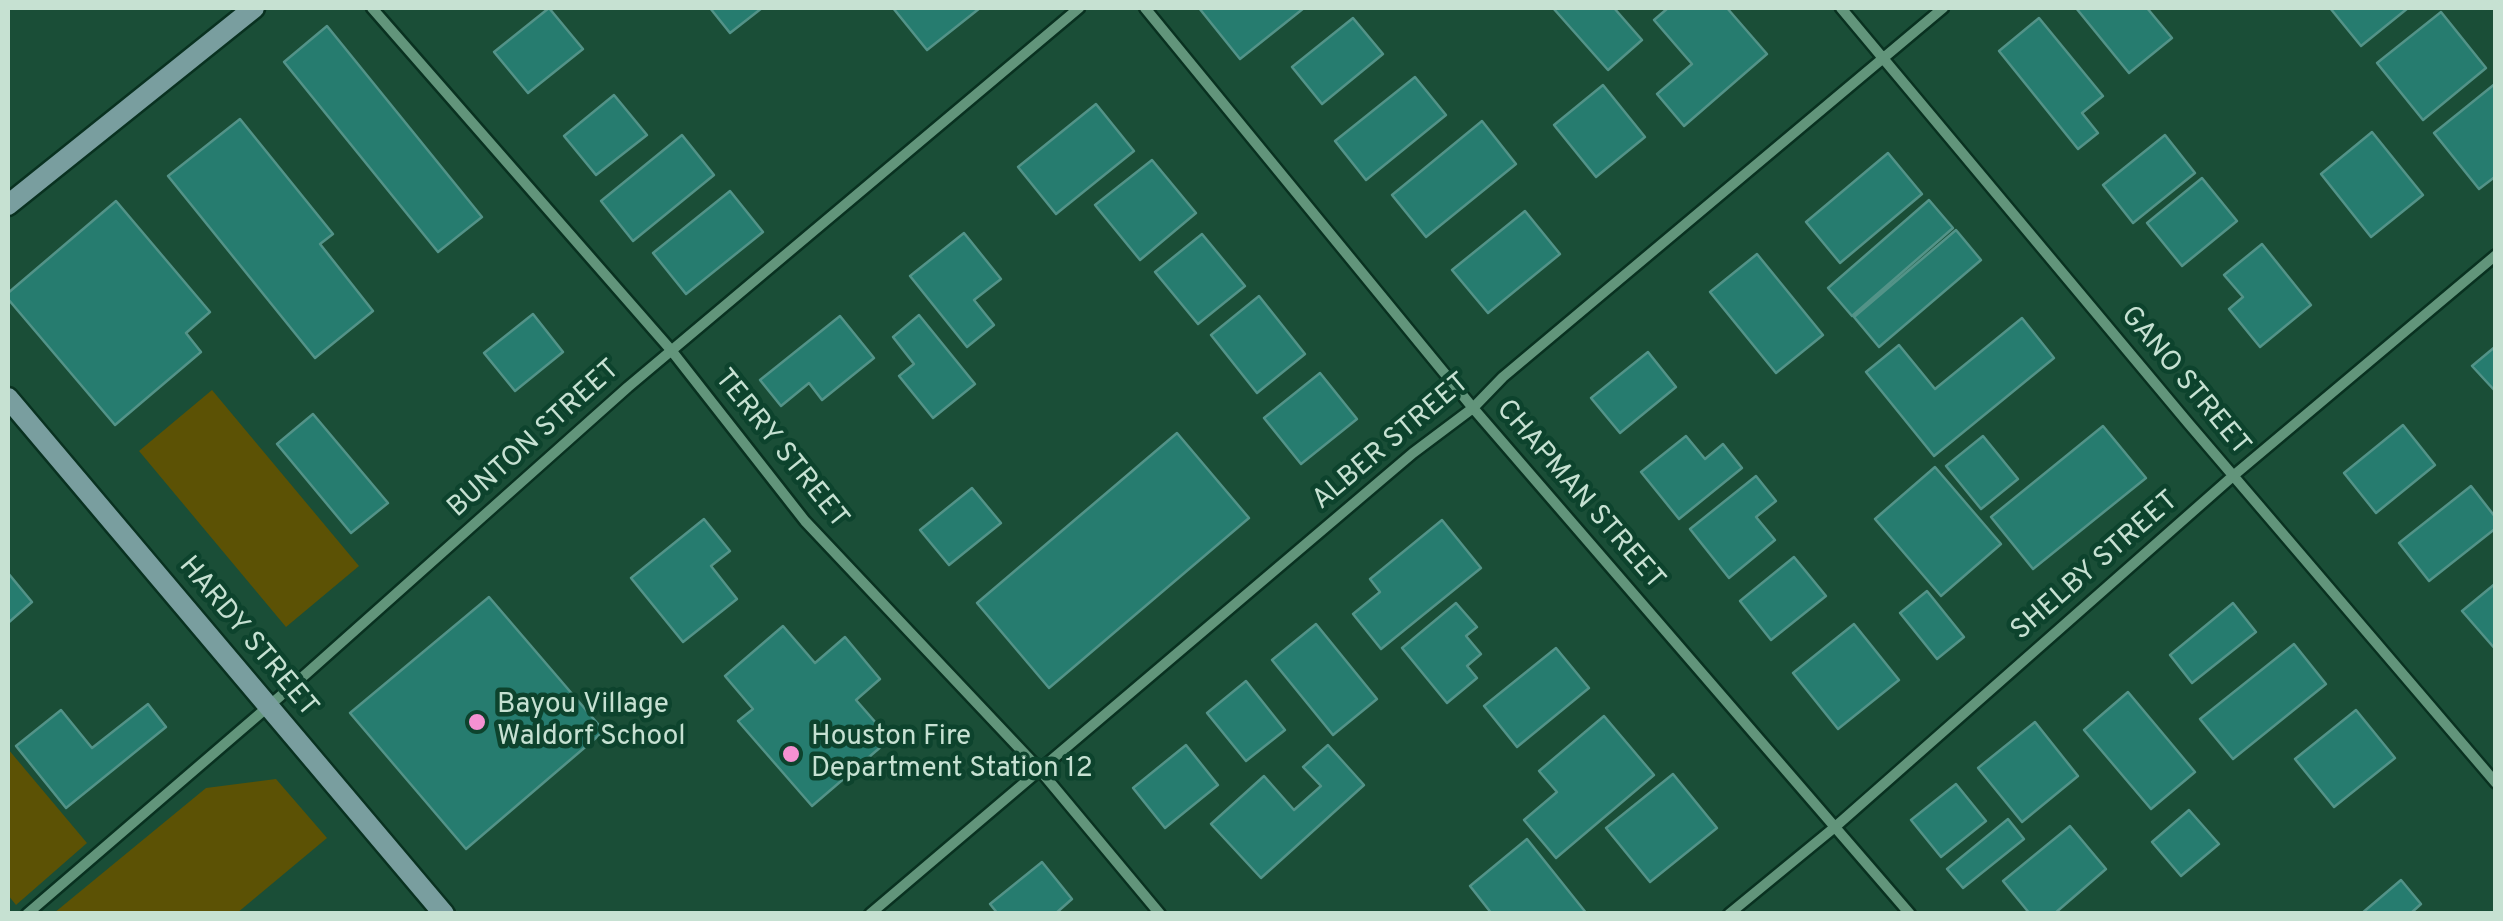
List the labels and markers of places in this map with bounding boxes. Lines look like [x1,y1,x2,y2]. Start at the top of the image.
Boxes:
place label: Bayou Village Waldorf School [497,689,686,755]
marker: Bayou Village Waldorf School [466,711,488,733]
place label: Houston Fire Department Station 12 [811,721,1093,787]
marker: Houston Fire Department Station 12 [780,743,802,765]

